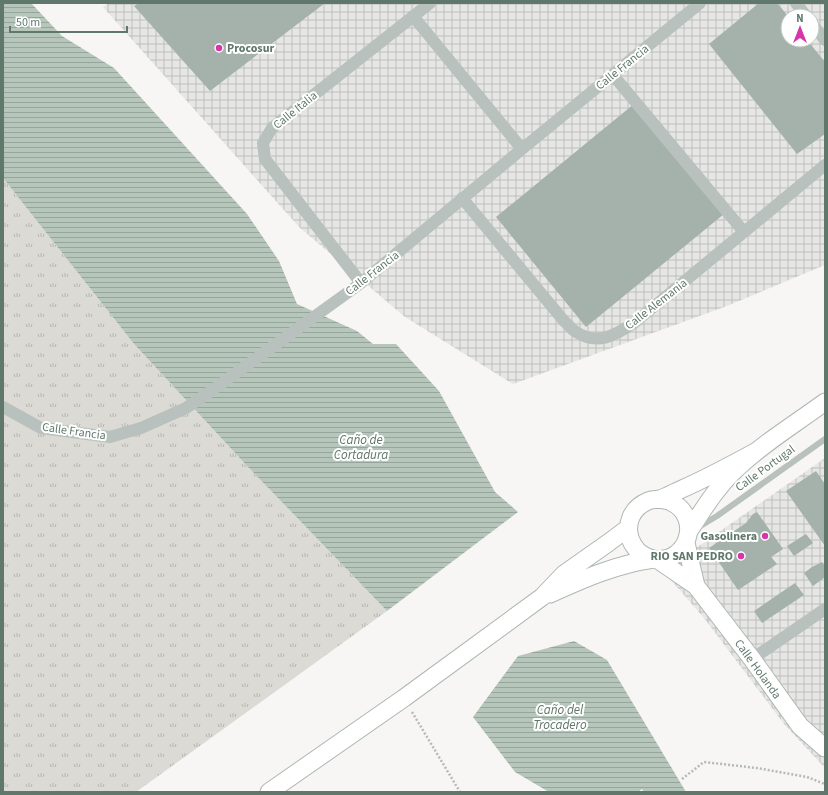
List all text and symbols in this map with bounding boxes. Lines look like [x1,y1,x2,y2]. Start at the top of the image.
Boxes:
scale bar [10,8,127,34]
north arrow [780,8,820,48]
text: N [796,11,804,26]
text: 50 m [16,14,40,31]
place label: Procosur [227,40,274,57]
street label: Calle Francia [592,41,653,94]
marker: Procosur [214,43,224,53]
street label: Calle Italia [270,87,321,133]
street label: Calle Francia [342,247,403,300]
street label: Calle Alemania [622,275,691,334]
street label: Calle Francia [41,419,107,444]
water label: Caño de Cortadura [334,431,388,464]
street label: Calle Portugal [732,441,799,496]
place label: Gasolinera [700,528,757,545]
marker: Gasolinera [760,531,770,541]
place label: RIO SAN PEDRO [651,548,733,565]
marker: RIO SAN PEDRO [736,551,746,561]
street label: Calle Holanda [730,636,785,703]
water label: Caño del Trocadero [533,701,587,734]

